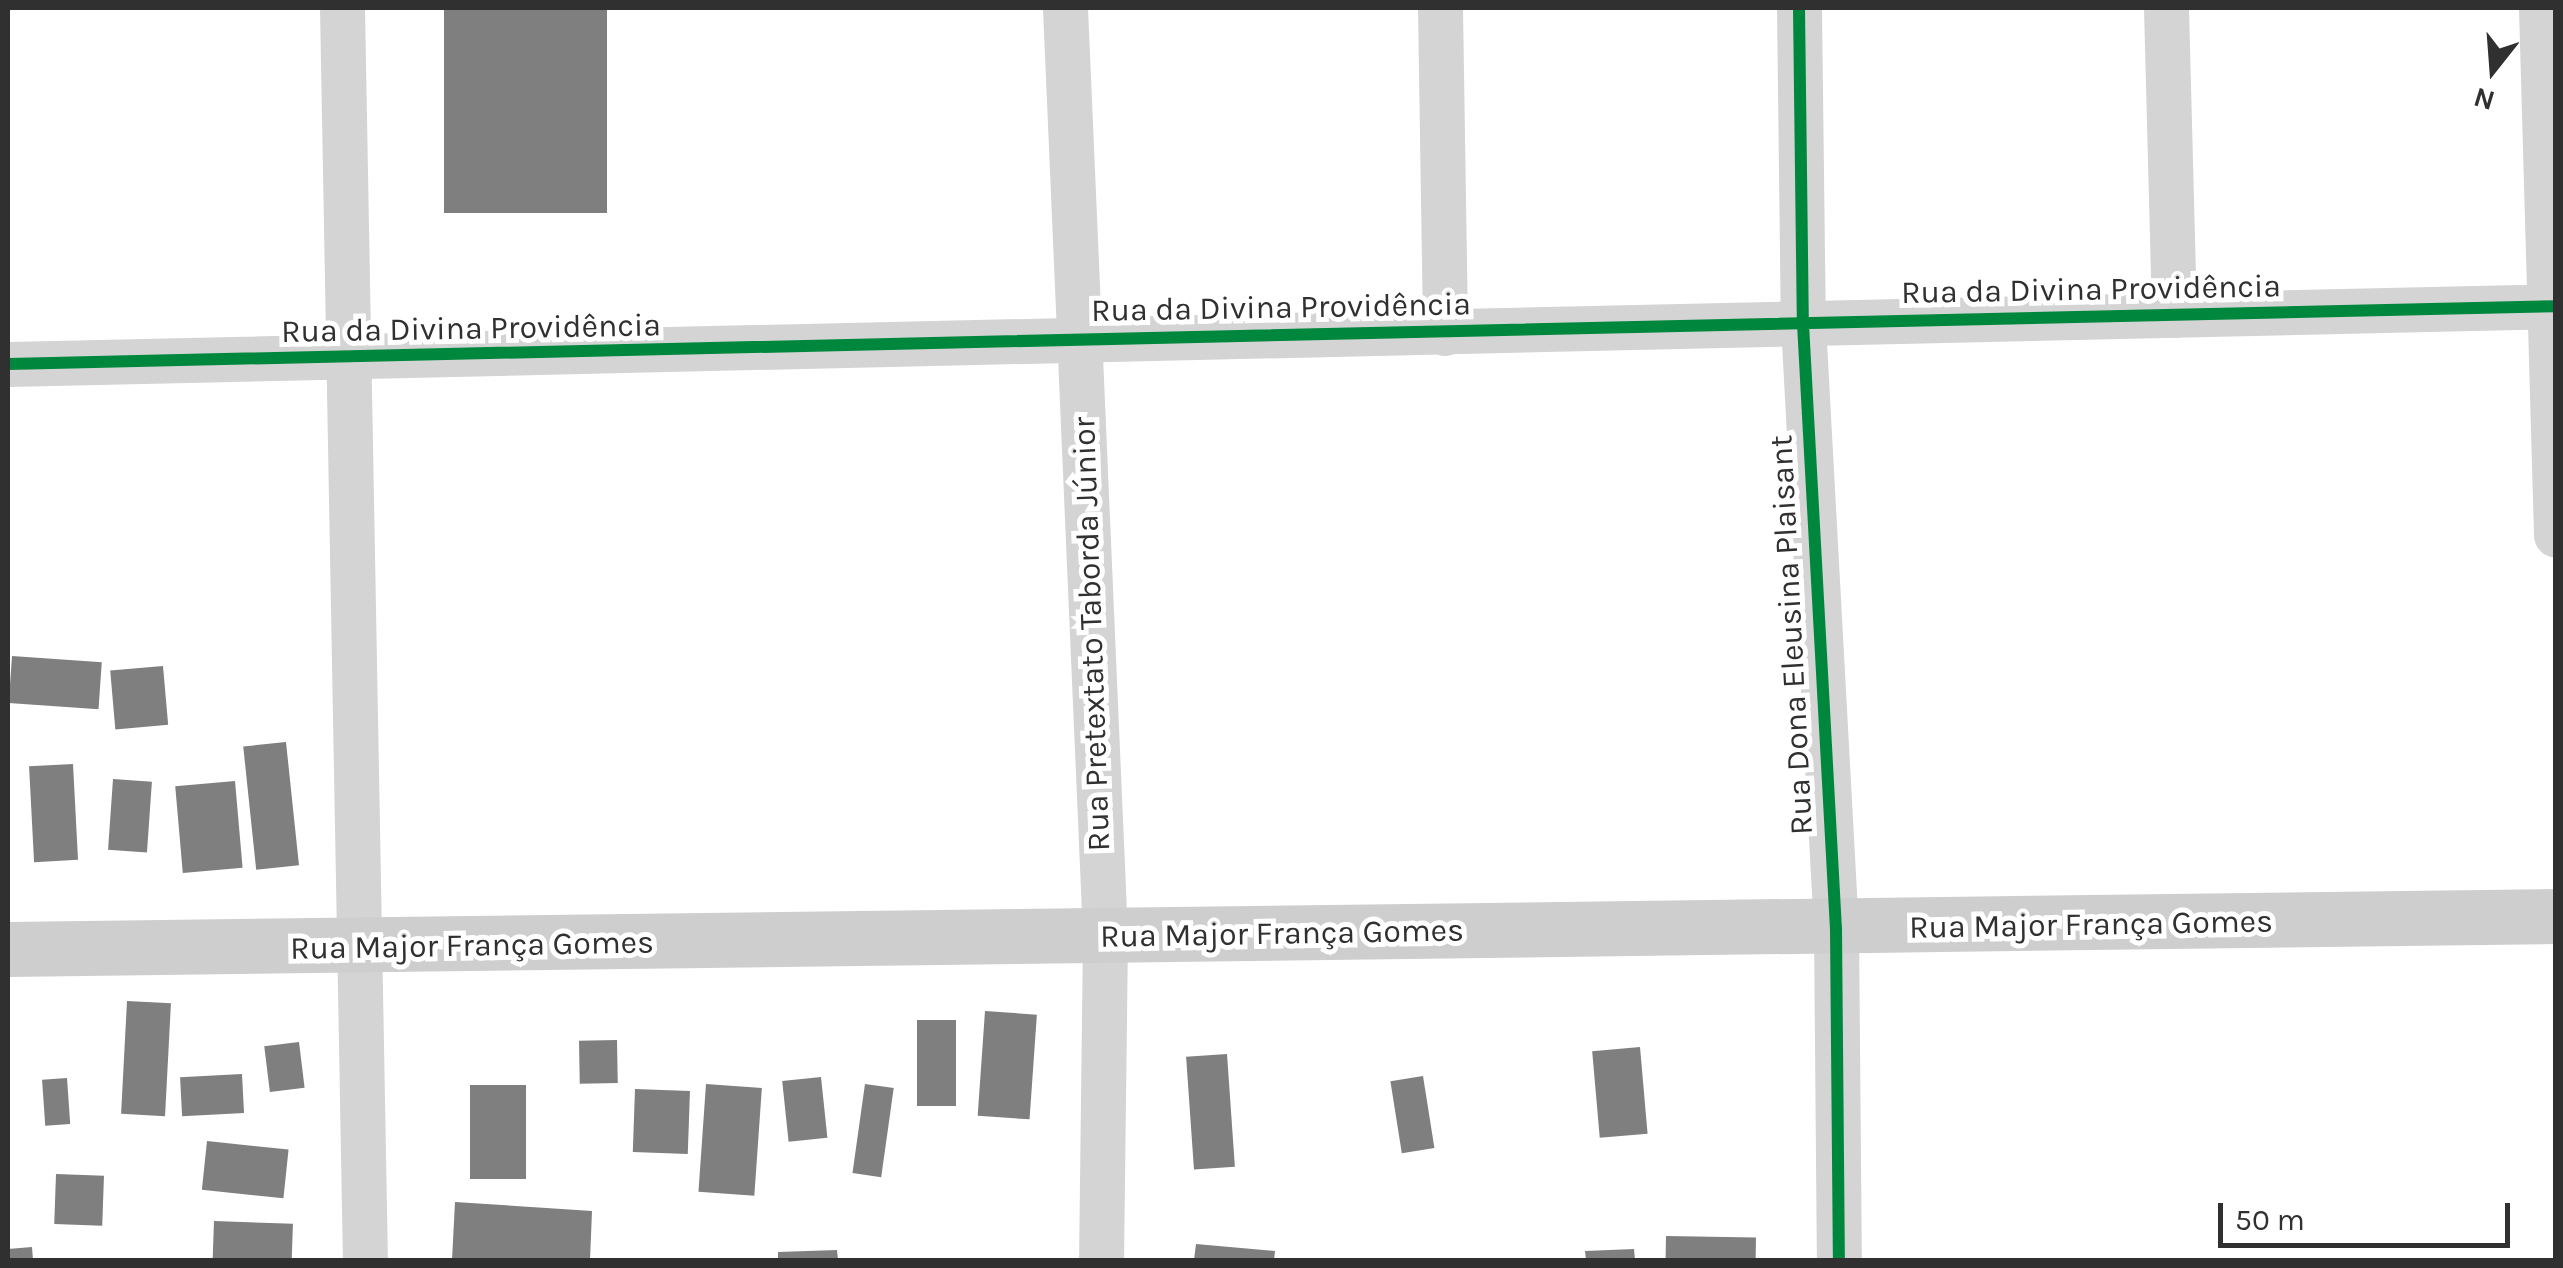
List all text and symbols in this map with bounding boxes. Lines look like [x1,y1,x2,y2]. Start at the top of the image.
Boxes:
north arrow [2443,20,2543,120]
text: N [2470,80,2499,118]
street label: Rua da Divina Providência [1901,267,2281,313]
street label: Rua da Divina Providência [1091,285,1471,331]
street label: Rua da Divina Providência [281,306,661,352]
street label: Rua Pretextato Taborda Júnior [1065,416,1119,852]
street label: Rua Dona Eleusina Plaisant [1762,434,1822,836]
street label: Rua Major França Gomes [1909,903,2273,947]
street label: Rua Major França Gomes [1100,912,1464,956]
street label: Rua Major França Gomes [290,924,654,968]
scale bar [2223,1183,2516,1245]
text: 50 m [2235,1202,2305,1238]

